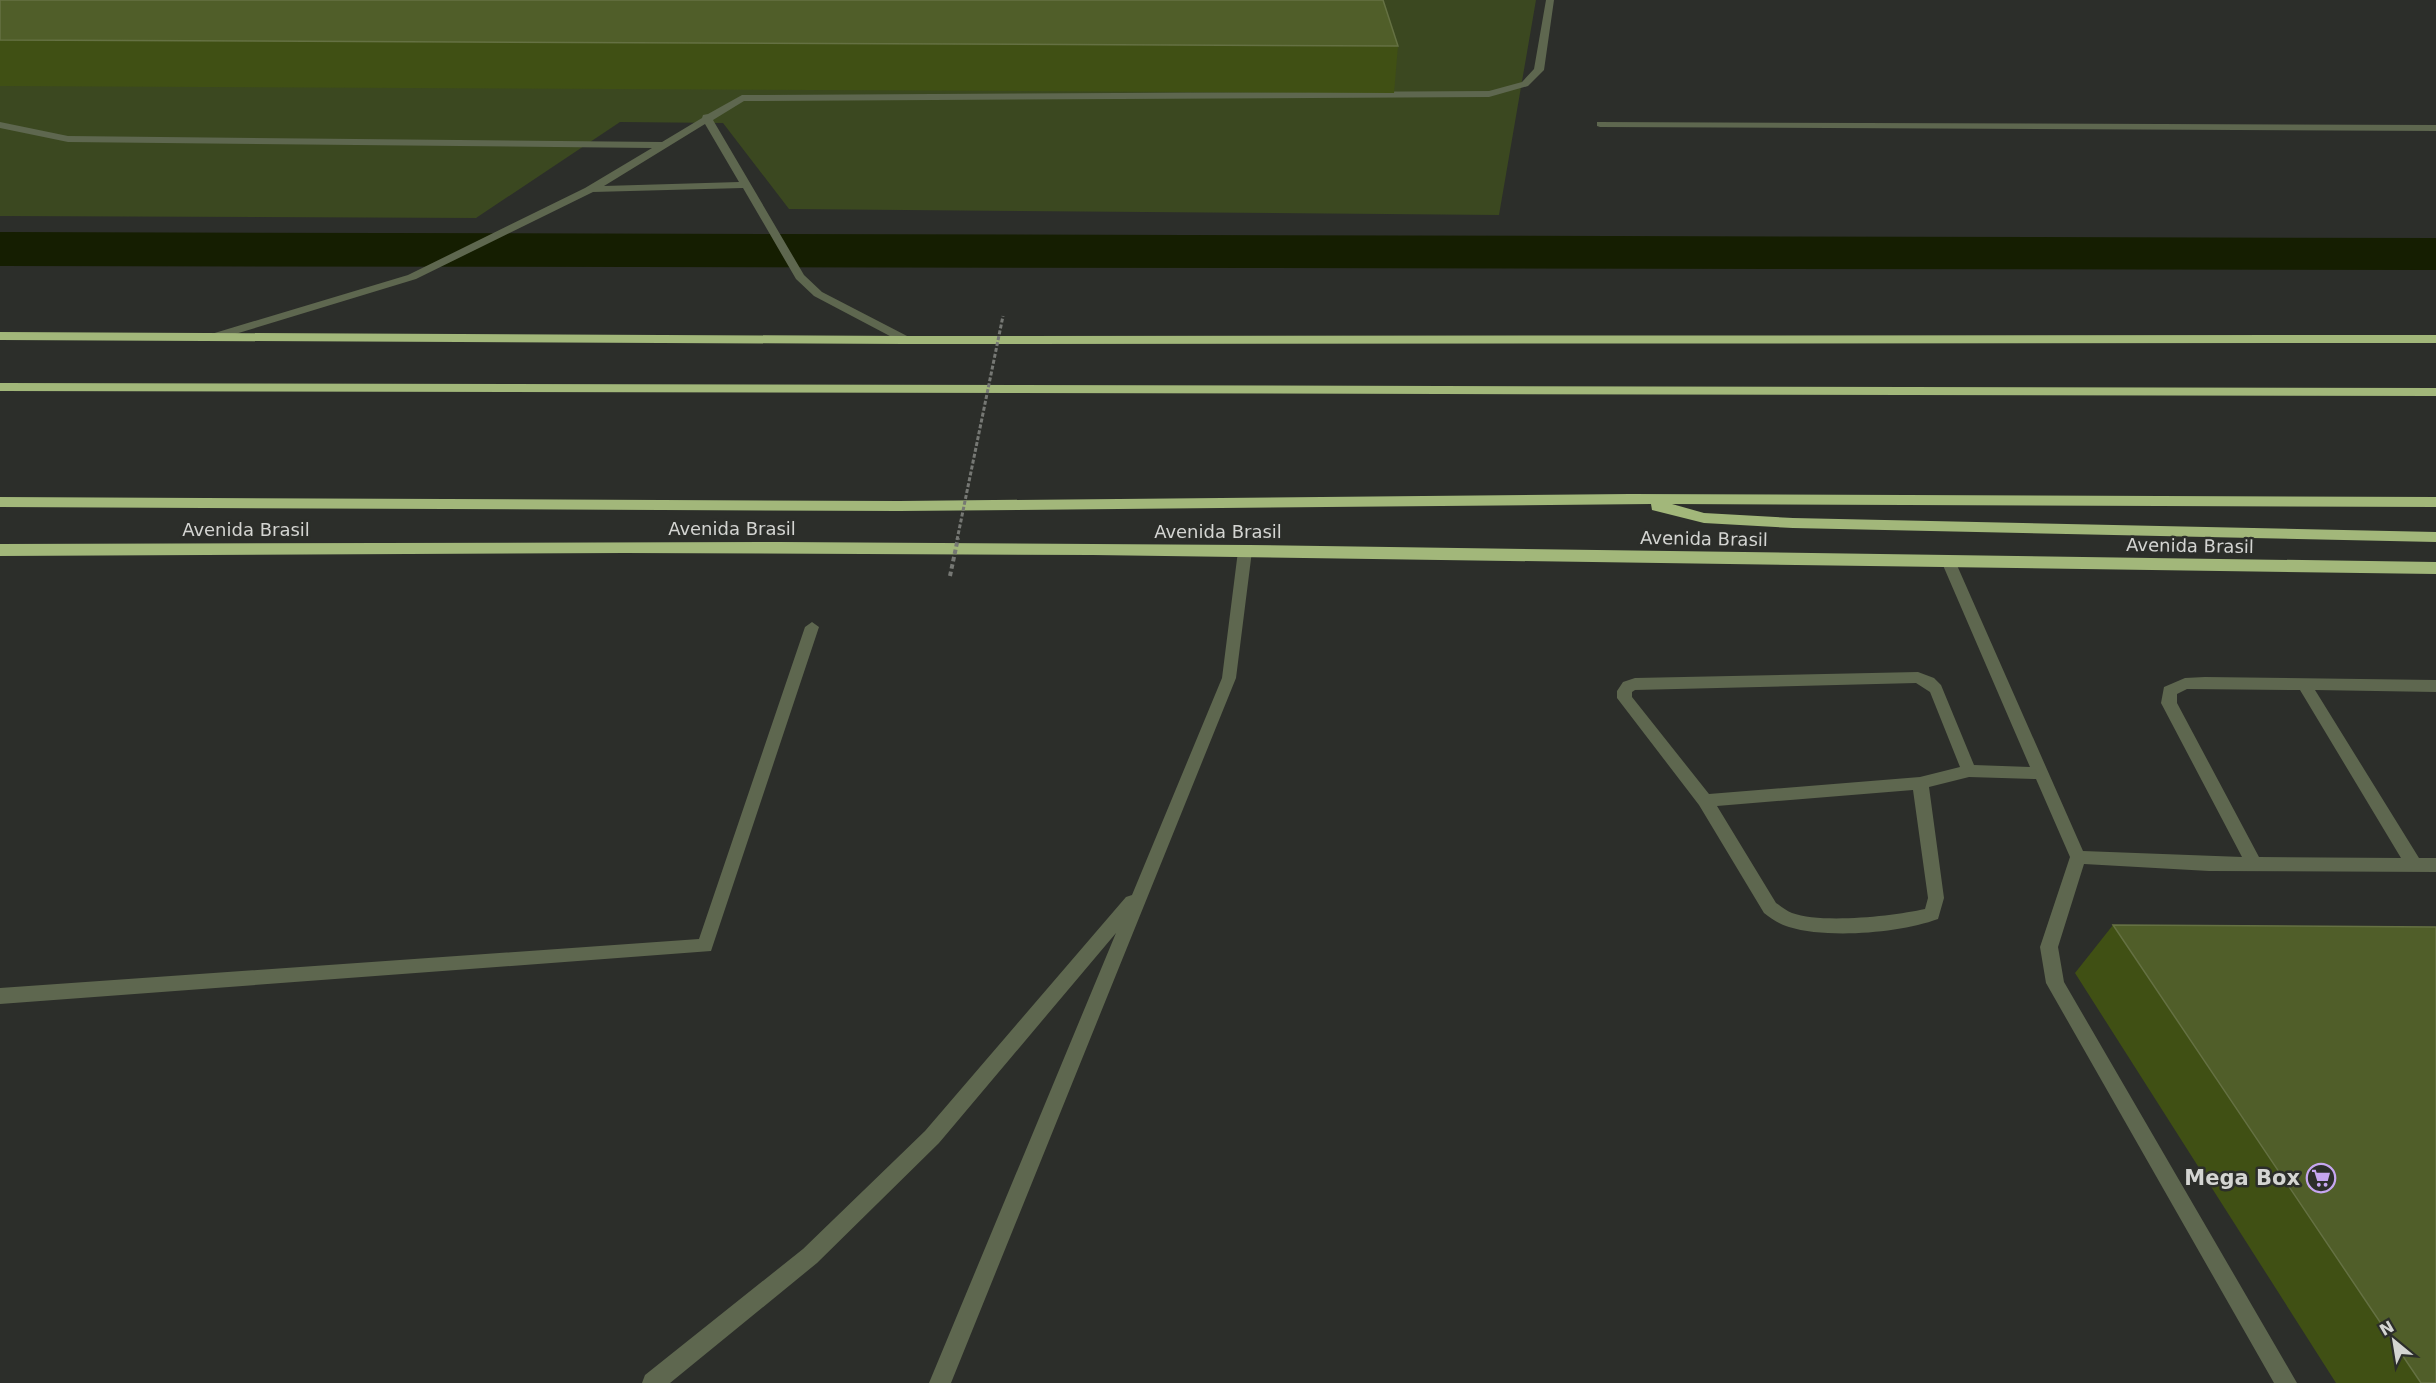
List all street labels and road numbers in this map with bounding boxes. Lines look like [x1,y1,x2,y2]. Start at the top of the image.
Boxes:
street label: Avenida Brasil [668,518,796,539]
street label: Avenida Brasil [182,519,310,540]
street label: Avenida Brasil [1154,521,1282,542]
street label: Avenida Brasil [1640,527,1768,550]
street label: Avenida Brasil [2126,534,2254,557]

